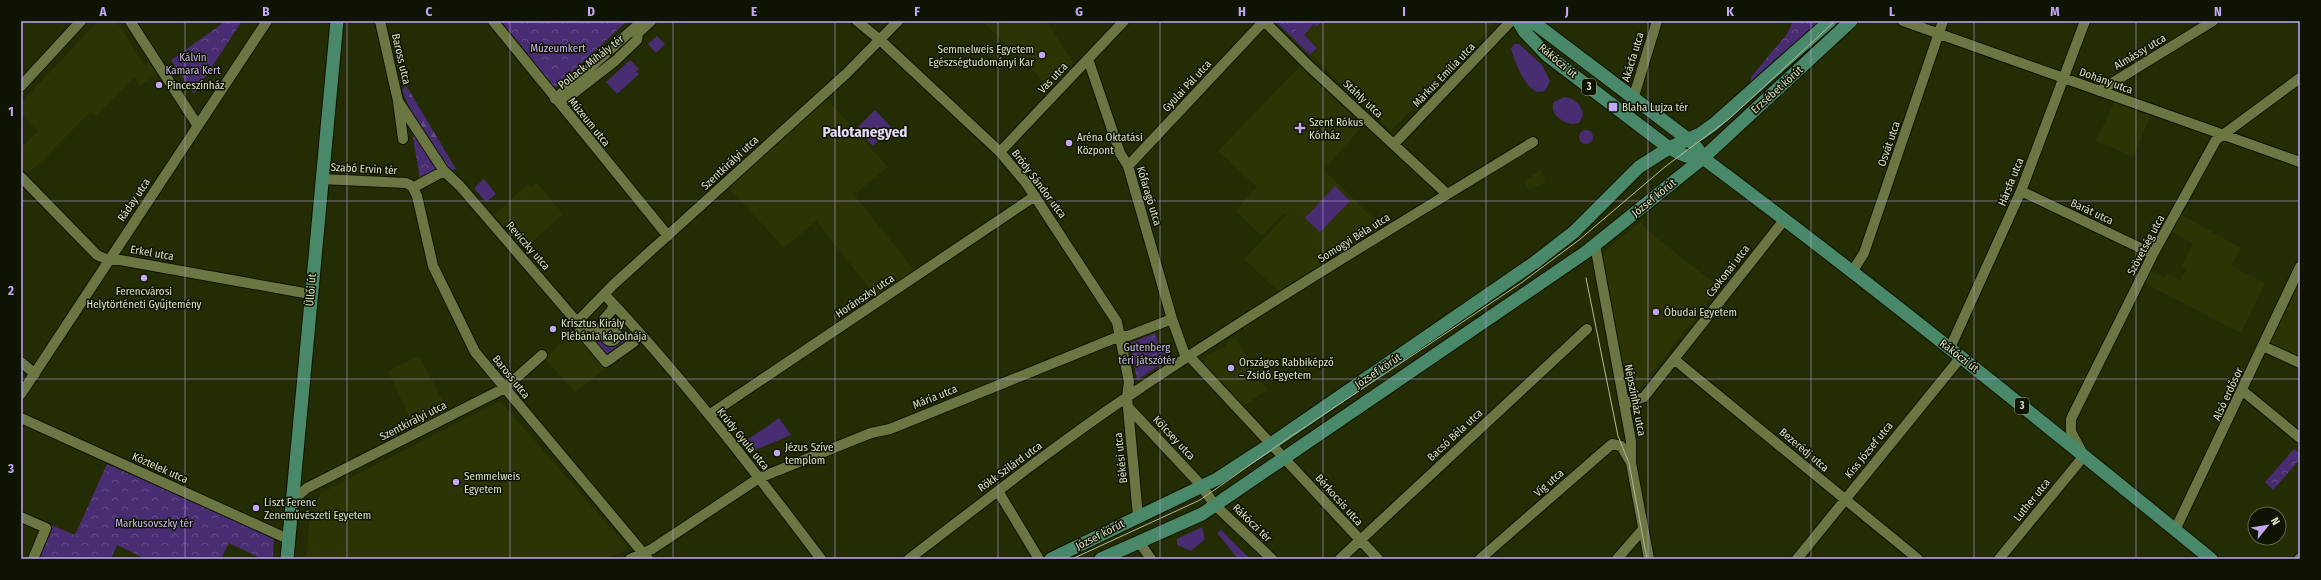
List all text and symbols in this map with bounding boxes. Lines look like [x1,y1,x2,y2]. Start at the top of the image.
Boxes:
text: A [98,4,107,19]
text: B [262,4,270,19]
text: C [426,4,433,19]
text: D [587,4,595,19]
text: E [751,4,757,19]
text: F [914,4,920,19]
text: G [1075,4,1083,19]
text: H [1238,4,1246,19]
text: I [1402,4,1406,19]
text: J [1564,4,1569,19]
text: K [1726,4,1734,19]
text: L [1889,4,1895,19]
text: M [2050,4,2060,19]
text: N [2214,4,2222,19]
street label: Akácfa utca [1619,31,1647,83]
street label: Almássy utca [2112,31,2168,73]
street label: Baross utca [389,32,413,86]
street label: Pollack Mihály tér [556,32,626,92]
street label: Márkus Emília utca [1410,40,1478,110]
street label: Rákóczi út [1536,41,1580,81]
park label: Múzeumkert [530,42,586,55]
place label: Semmelweis Egyetem Egészségtudományi Kar [928,43,1034,69]
marker: Semmelweis Egyetem Egészségtudományi Kar [1037,50,1047,60]
park label: Kálvin Kamara Kert [166,51,221,77]
street label: Gyulai Pál utca [1160,58,1214,114]
street label: Vas utca [1036,60,1070,96]
street label: Erzsébet körút [1749,63,1806,116]
street label: Dohány utca [2078,65,2134,97]
street label: Stáhly utca [1340,77,1386,121]
place label: Pinceszínház [167,79,225,92]
road number: 3 [1582,79,1596,95]
marker: Pinceszínház [154,80,164,90]
street label: Múzeum utca [565,95,613,149]
marker: Blaha Lujza tér [1607,101,1619,113]
place label: Blaha Lujza tér [1622,101,1688,114]
text: 1 [8,104,14,119]
place label: Szent Rókus Kórház [1309,116,1363,142]
street label: Osvát utca [1875,120,1903,168]
marker: Szent Rókus Kórház [1294,122,1306,134]
district label: Palotanegyed [822,123,908,141]
place label: Aréna Oktatási Központ [1077,131,1143,157]
street label: Szentkirályi utca [699,133,761,193]
marker: Aréna Oktatási Központ [1064,138,1074,148]
street label: Bródy Sándor utca [1009,147,1069,221]
street label: Hársfa utca [1995,156,2027,208]
street label: Szabó Ervin tér [330,161,398,177]
street label: Kőfaragó utca [1134,165,1164,227]
street label: Ráday utca [115,176,153,224]
street label: József körút [1629,176,1679,220]
street label: Barát utca [2069,196,2115,228]
street label: Somogyi Béla utca [1316,211,1392,265]
street label: Szövetség utca [2125,213,2167,277]
street label: Reviczky utca [503,219,553,273]
street label: Csokonai utca [1704,242,1752,300]
street label: Erkel utca [129,243,175,263]
street label: Horánszky utca [833,272,897,320]
marker: Ferencvárosi Helytörténeti Gyűjtemény [139,273,149,283]
street label: Üllői út [303,273,319,307]
text: 2 [7,283,14,298]
place label: Ferencvárosi Helytörténeti Gyűjtemény [86,285,202,311]
place label: Óbudai Egyetem [1664,305,1737,319]
marker: Óbudai Egyetem [1651,307,1661,317]
place label: Krisztus Király Plébánia kápolnája [561,317,647,343]
marker: Krisztus Király Plébánia kápolnája [548,324,558,334]
street label: Rákóczi út [1937,337,1981,375]
park label: Gutenberg téri játszótér [1118,341,1176,367]
street label: József körút [1352,351,1404,391]
street label: Baross utca [490,353,532,401]
place label: Országos Rabbiképző – Zsidó Egyetem [1239,356,1334,382]
marker: Országos Rabbiképző – Zsidó Egyetem [1226,363,1236,373]
street label: Népszínház utca [1622,363,1648,437]
street label: Alsó erdősor [2210,365,2246,422]
street label: Mária utca [911,382,959,412]
road number: 3 [2015,398,2029,414]
street label: Szentkirályi utca [377,399,449,443]
street label: Krúdy Gyula utca [714,405,772,473]
street label: Bacsó Béla utca [1425,406,1485,464]
street label: Kölcsey utca [1150,413,1198,463]
street label: Kiss József utca [1842,419,1896,481]
street label: Bezerédj utca [1777,426,1831,474]
street label: Békési utca [1112,432,1130,484]
street label: Rökk Szilárd utca [975,439,1045,495]
place label: Jézus Szíve templom [785,441,833,467]
marker: Jézus Szíve templom [772,448,782,458]
street label: Köztelek utca [130,450,190,486]
text: 3 [7,461,14,476]
street label: Víg utca [1531,466,1567,500]
place label: Semmelweis Egyetem [464,470,521,496]
street label: Bérkocsis utca [1313,472,1365,528]
street label: Luther utca [2011,476,2053,524]
marker: Semmelweis Egyetem [451,477,461,487]
place label: Liszt Ferenc Zeneművészeti Egyetem [264,496,371,522]
street label: Rákóczi tér [1230,501,1274,545]
marker: Liszt Ferenc Zeneművészeti Egyetem [251,503,261,513]
north arrow [2247,506,2287,546]
text: N [2268,515,2283,527]
park label: Markusovszky tér [115,517,193,530]
street label: József körút [1073,517,1127,553]

